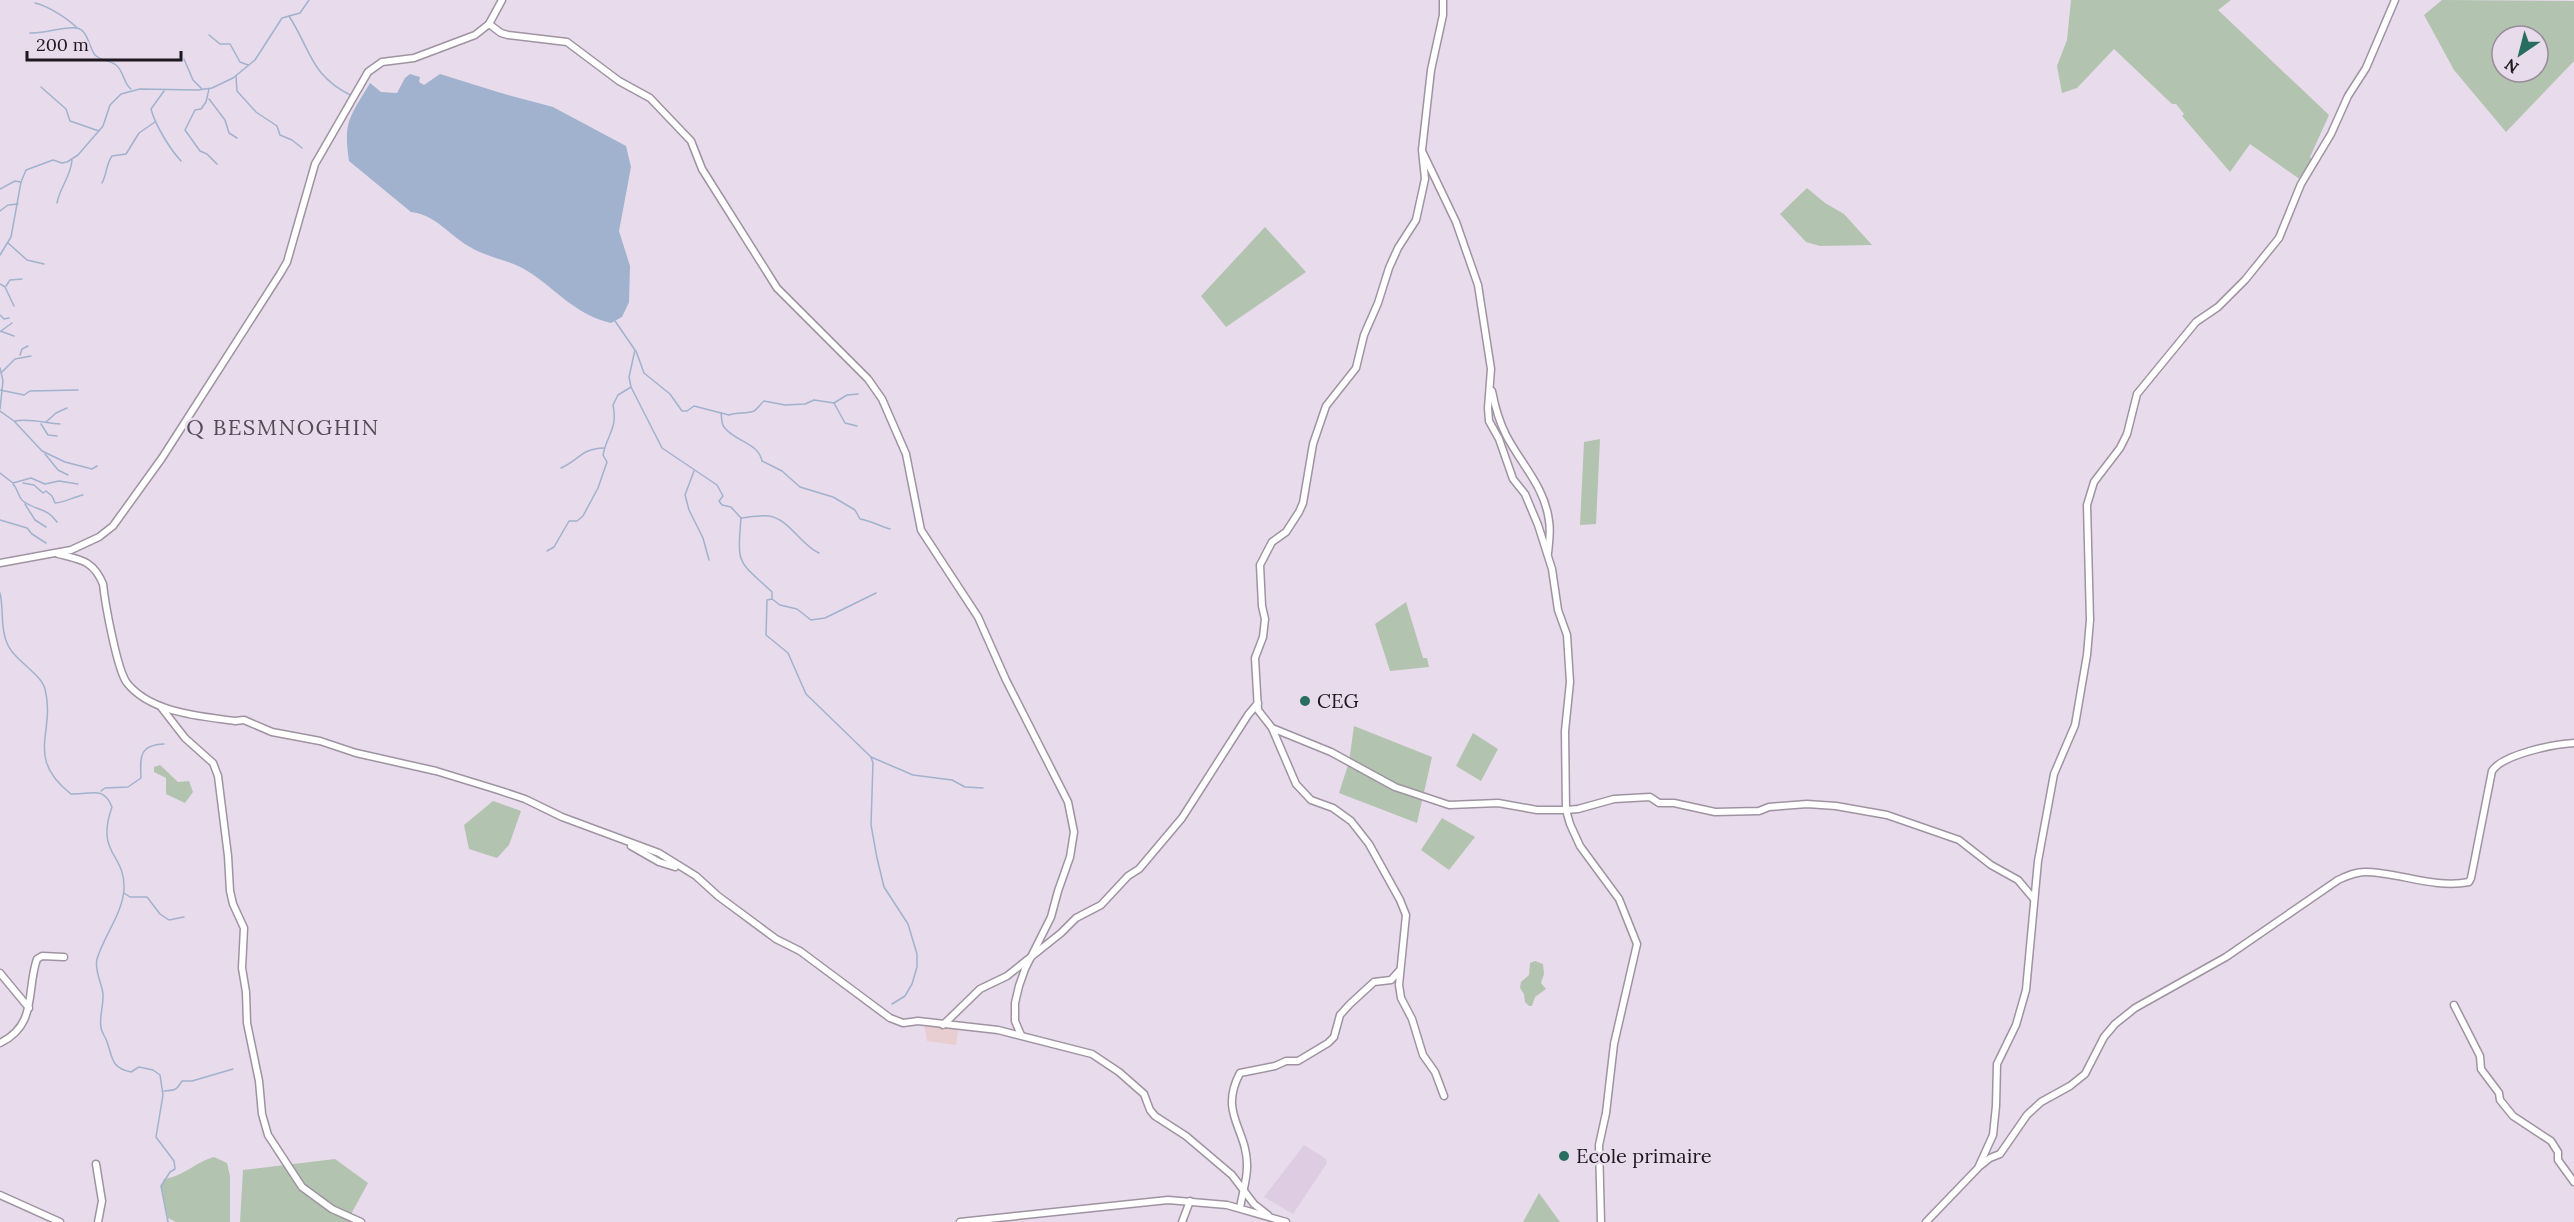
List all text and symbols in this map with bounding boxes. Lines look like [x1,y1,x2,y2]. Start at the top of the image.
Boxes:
scale bar [27,24,182,62]
north arrow [2490,24,2550,84]
text: 200 m [36,33,89,56]
text: N [2501,55,2522,78]
district label: Q BESMNOGHIN [186,413,380,441]
place label: CEG [1317,688,1359,713]
marker: CEG [1298,694,1312,708]
place label: Ecole primaire [1576,1143,1712,1168]
marker: Ecole primaire [1557,1149,1571,1163]

